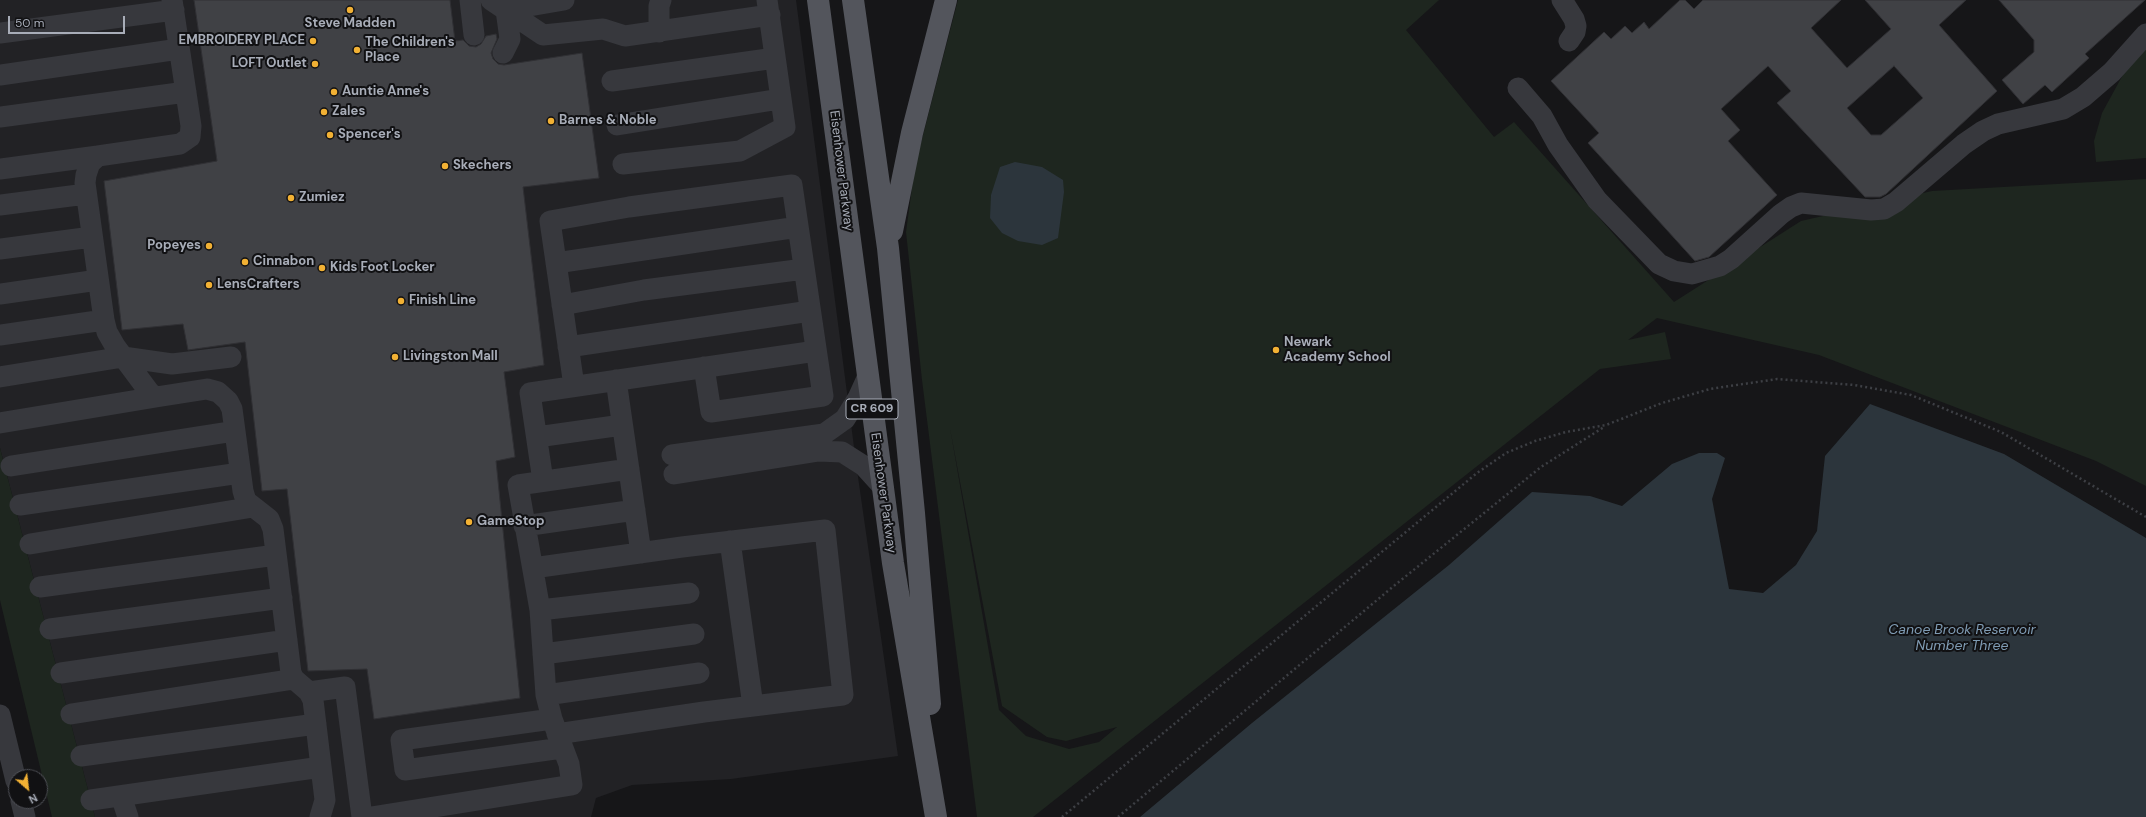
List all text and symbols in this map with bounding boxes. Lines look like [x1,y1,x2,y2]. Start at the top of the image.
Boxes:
marker: Steve Madden [345,5,355,15]
scale bar [10,8,127,34]
text: 50 m [15,15,44,31]
place label: Steve Madden [305,16,395,32]
place label: EMBROIDERY PLACE [179,33,305,49]
place label: The Children's Place [365,35,455,66]
marker: EMBROIDERY PLACE [308,36,318,46]
marker: The Children's Place [352,45,362,55]
place label: LOFT Outlet [232,56,307,72]
marker: LOFT Outlet [310,59,320,69]
place label: Auntie Anne's [342,84,429,100]
marker: Auntie Anne's [329,87,339,97]
place label: Zales [332,104,365,120]
marker: Zales [319,107,329,117]
street label: Eisenhower Parkway [826,110,856,232]
place label: Barnes & Noble [559,113,656,129]
marker: Barnes & Noble [546,116,556,126]
place label: Spencer's [338,127,401,143]
marker: Spencer's [325,130,335,140]
place label: Skechers [453,158,512,174]
marker: Skechers [440,161,450,171]
place label: Zumiez [299,190,344,206]
marker: Zumiez [286,193,296,203]
place label: Popeyes [147,238,201,254]
marker: Popeyes [204,241,214,251]
place label: Cinnabon [253,254,314,270]
marker: Cinnabon [240,257,250,267]
place label: Kids Foot Locker [330,260,435,276]
marker: Kids Foot Locker [317,263,327,273]
place label: LensCrafters [217,277,300,293]
marker: LensCrafters [204,280,214,290]
place label: Finish Line [409,293,476,309]
marker: Finish Line [396,296,406,306]
place label: Newark Academy School [1284,335,1391,366]
marker: Newark Academy School [1271,345,1281,355]
place label: Livingston Mall [403,349,498,365]
marker: Livingston Mall [390,352,400,362]
road number: CR 609 [846,399,898,419]
street label: Eisenhower Parkway [867,432,899,554]
place label: GameStop [477,514,545,530]
marker: GameStop [464,517,474,527]
water label: Canoe Brook Reservoir Number Three [1888,622,2036,654]
north arrow [8,769,48,809]
text: N [26,791,40,807]

